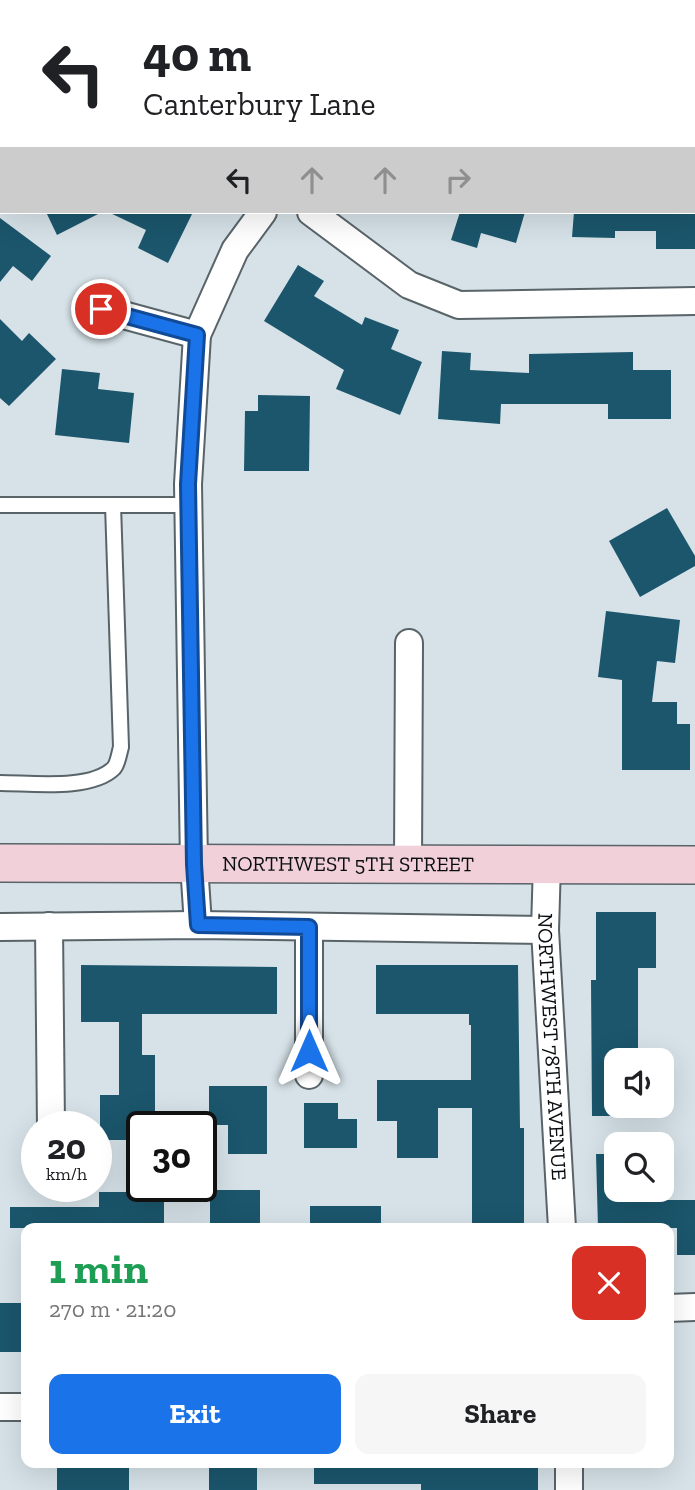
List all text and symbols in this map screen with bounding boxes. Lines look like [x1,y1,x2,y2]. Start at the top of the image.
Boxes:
text: 40 m [143,25,251,84]
icon: left [28,28,119,119]
text: Canterbury Lane [143,85,375,123]
icon: left [220,161,258,199]
icon: ahead [293,161,331,199]
icon: ahead [366,161,404,199]
icon: right [439,161,477,199]
pin [71,279,131,339]
icon: arrive [82,290,120,328]
street label: NORTHWEST 5TH STREET [222,851,474,876]
street label: NORTHWEST 78TH AVENUE [533,913,572,1181]
position arrow [272,1014,346,1088]
map controls [604,1048,674,1202]
button: sound [604,1048,674,1118]
speed limit sign: 30 [126,1111,217,1202]
text: 20 [47,1126,86,1168]
button: search [604,1132,674,1202]
text: km/h [46,1163,87,1185]
text: 1 min [49,1243,148,1294]
button: close [572,1246,646,1320]
text: 270 m · 21:20 [49,1295,176,1323]
button: Exit [49,1374,341,1454]
button: Share [355,1374,646,1454]

